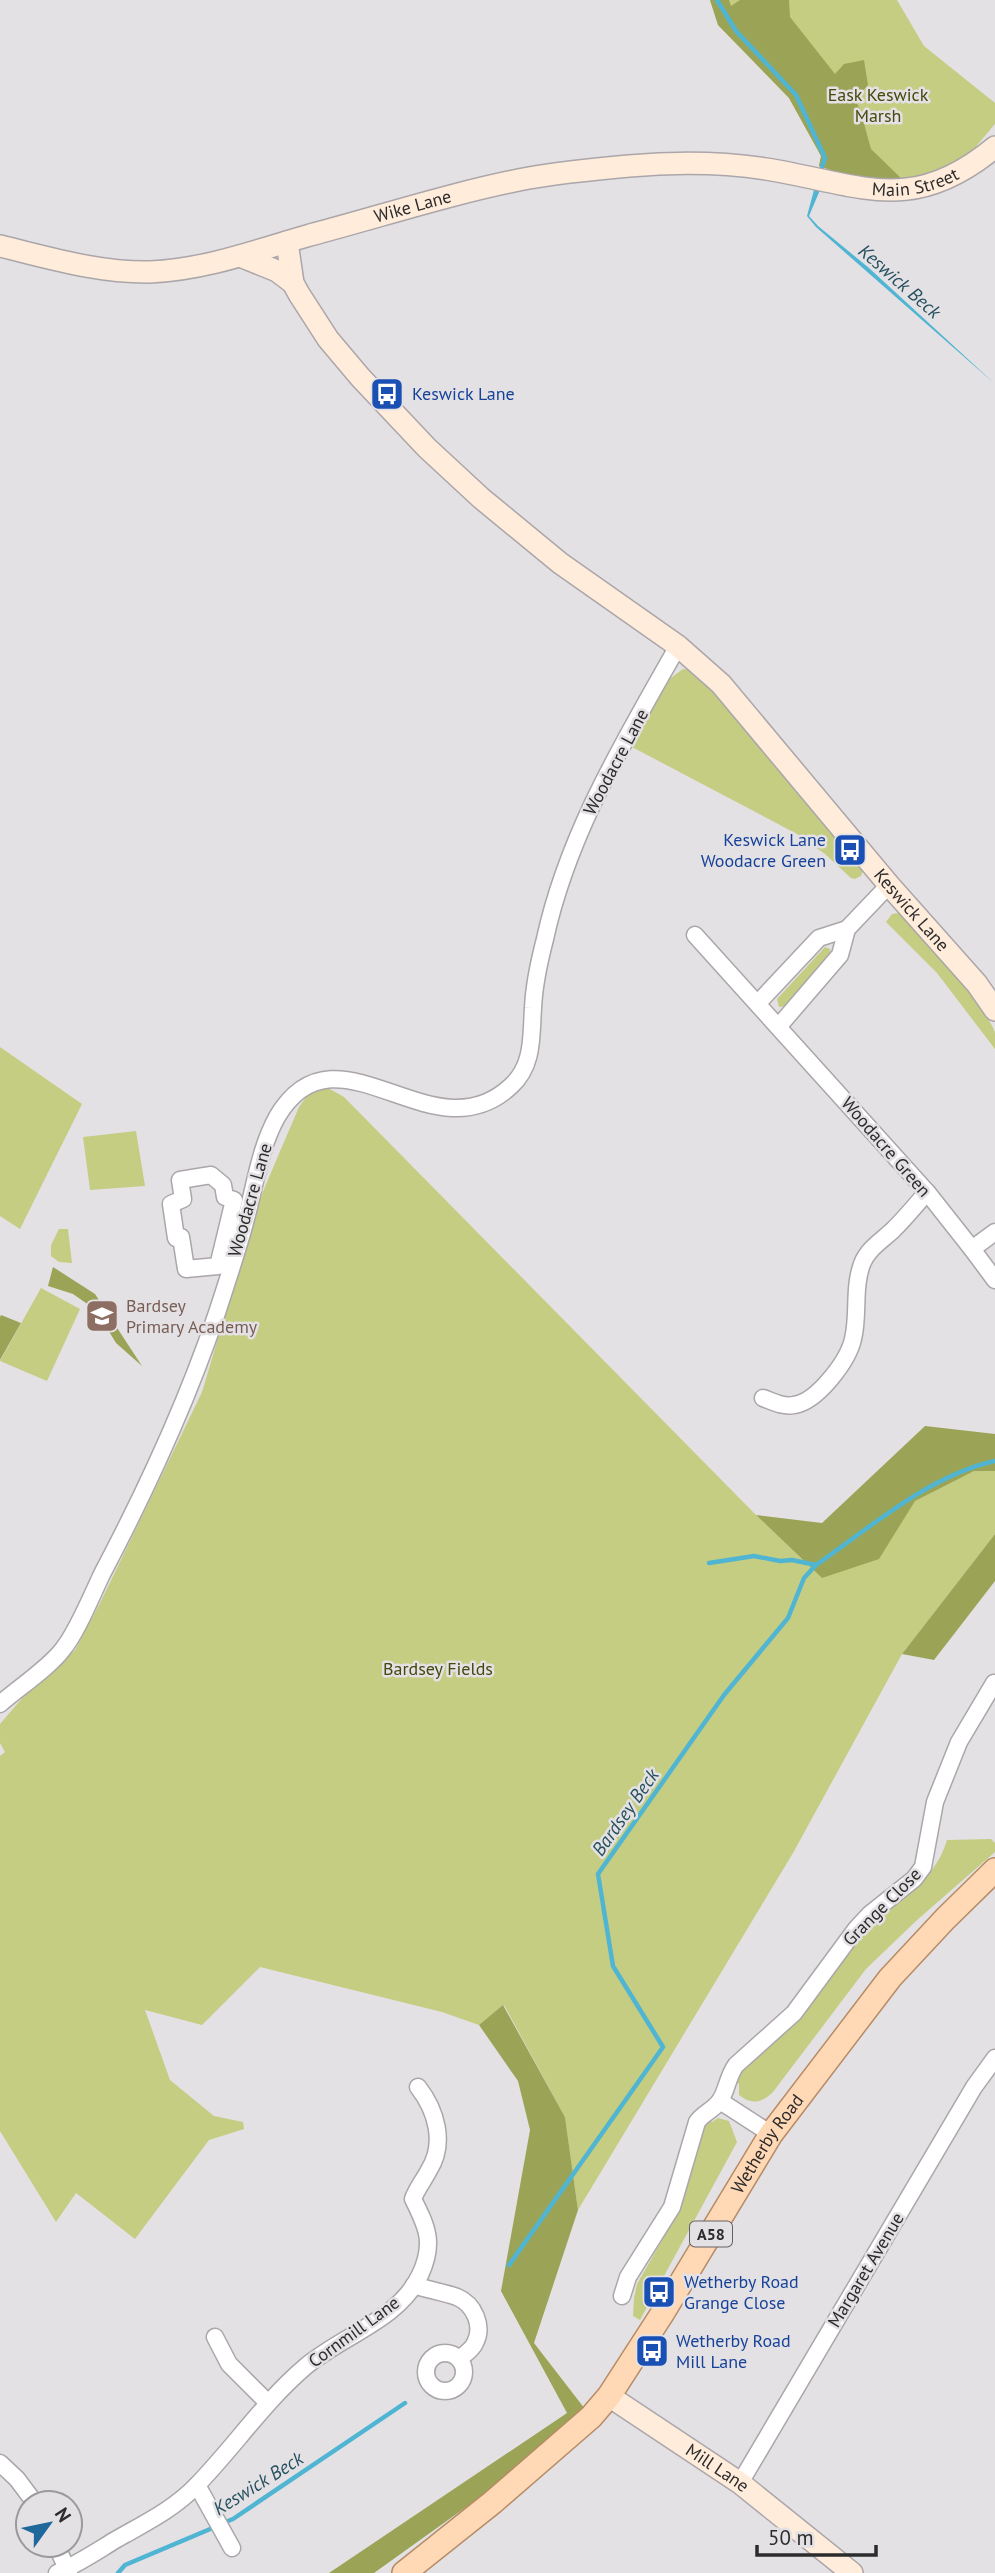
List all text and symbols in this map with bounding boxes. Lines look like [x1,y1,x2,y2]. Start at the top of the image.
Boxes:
park label: Eask Keswick Marsh [828,83,929,127]
street label: Main Street [871,162,963,201]
street label: Wike Lane [371,184,454,228]
water label: Keswick Beck [854,239,947,324]
bus stop icon: Keswick Lane [368,375,406,413]
place label: Keswick Lane [412,382,515,405]
street label: Woodacre Lane [578,705,653,819]
place label: Keswick Lane Woodacre Green [701,828,826,872]
bus stop icon: Keswick Lane Woodacre Green [831,831,869,869]
street label: Keswick Lane [869,864,955,956]
street label: Woodacre Green [837,1092,936,1202]
street label: Woodacre Lane [222,1140,277,1259]
place label: Bardsey Primary Academy [126,1294,258,1338]
school or university icon: Bardsey Primary Academy [83,1297,121,1335]
park label: Bardsey Fields [383,1657,493,1680]
water label: Bardsey Beck [586,1763,665,1860]
street label: Grange Close [838,1863,926,1951]
street label: Wetherby Road [726,2089,808,2198]
street label: Margaret Avenue [822,2208,909,2331]
road number: A58 [690,2222,732,2246]
place label: Wetherby Road Grange Close [684,2270,799,2314]
bus stop icon: Wetherby Road Grange Close [640,2273,678,2311]
street label: Cornmill Lane [304,2291,404,2372]
place label: Wetherby Road Mill Lane [676,2329,791,2373]
bus stop icon: Wetherby Road Mill Lane [633,2332,671,2370]
street label: Mill Lane [681,2438,754,2497]
water label: Keswick Beck [209,2445,309,2520]
north arrow [14,2489,84,2559]
text: N [50,2503,77,2527]
scale bar [757,2514,876,2558]
text: 50 m [768,2524,814,2551]

